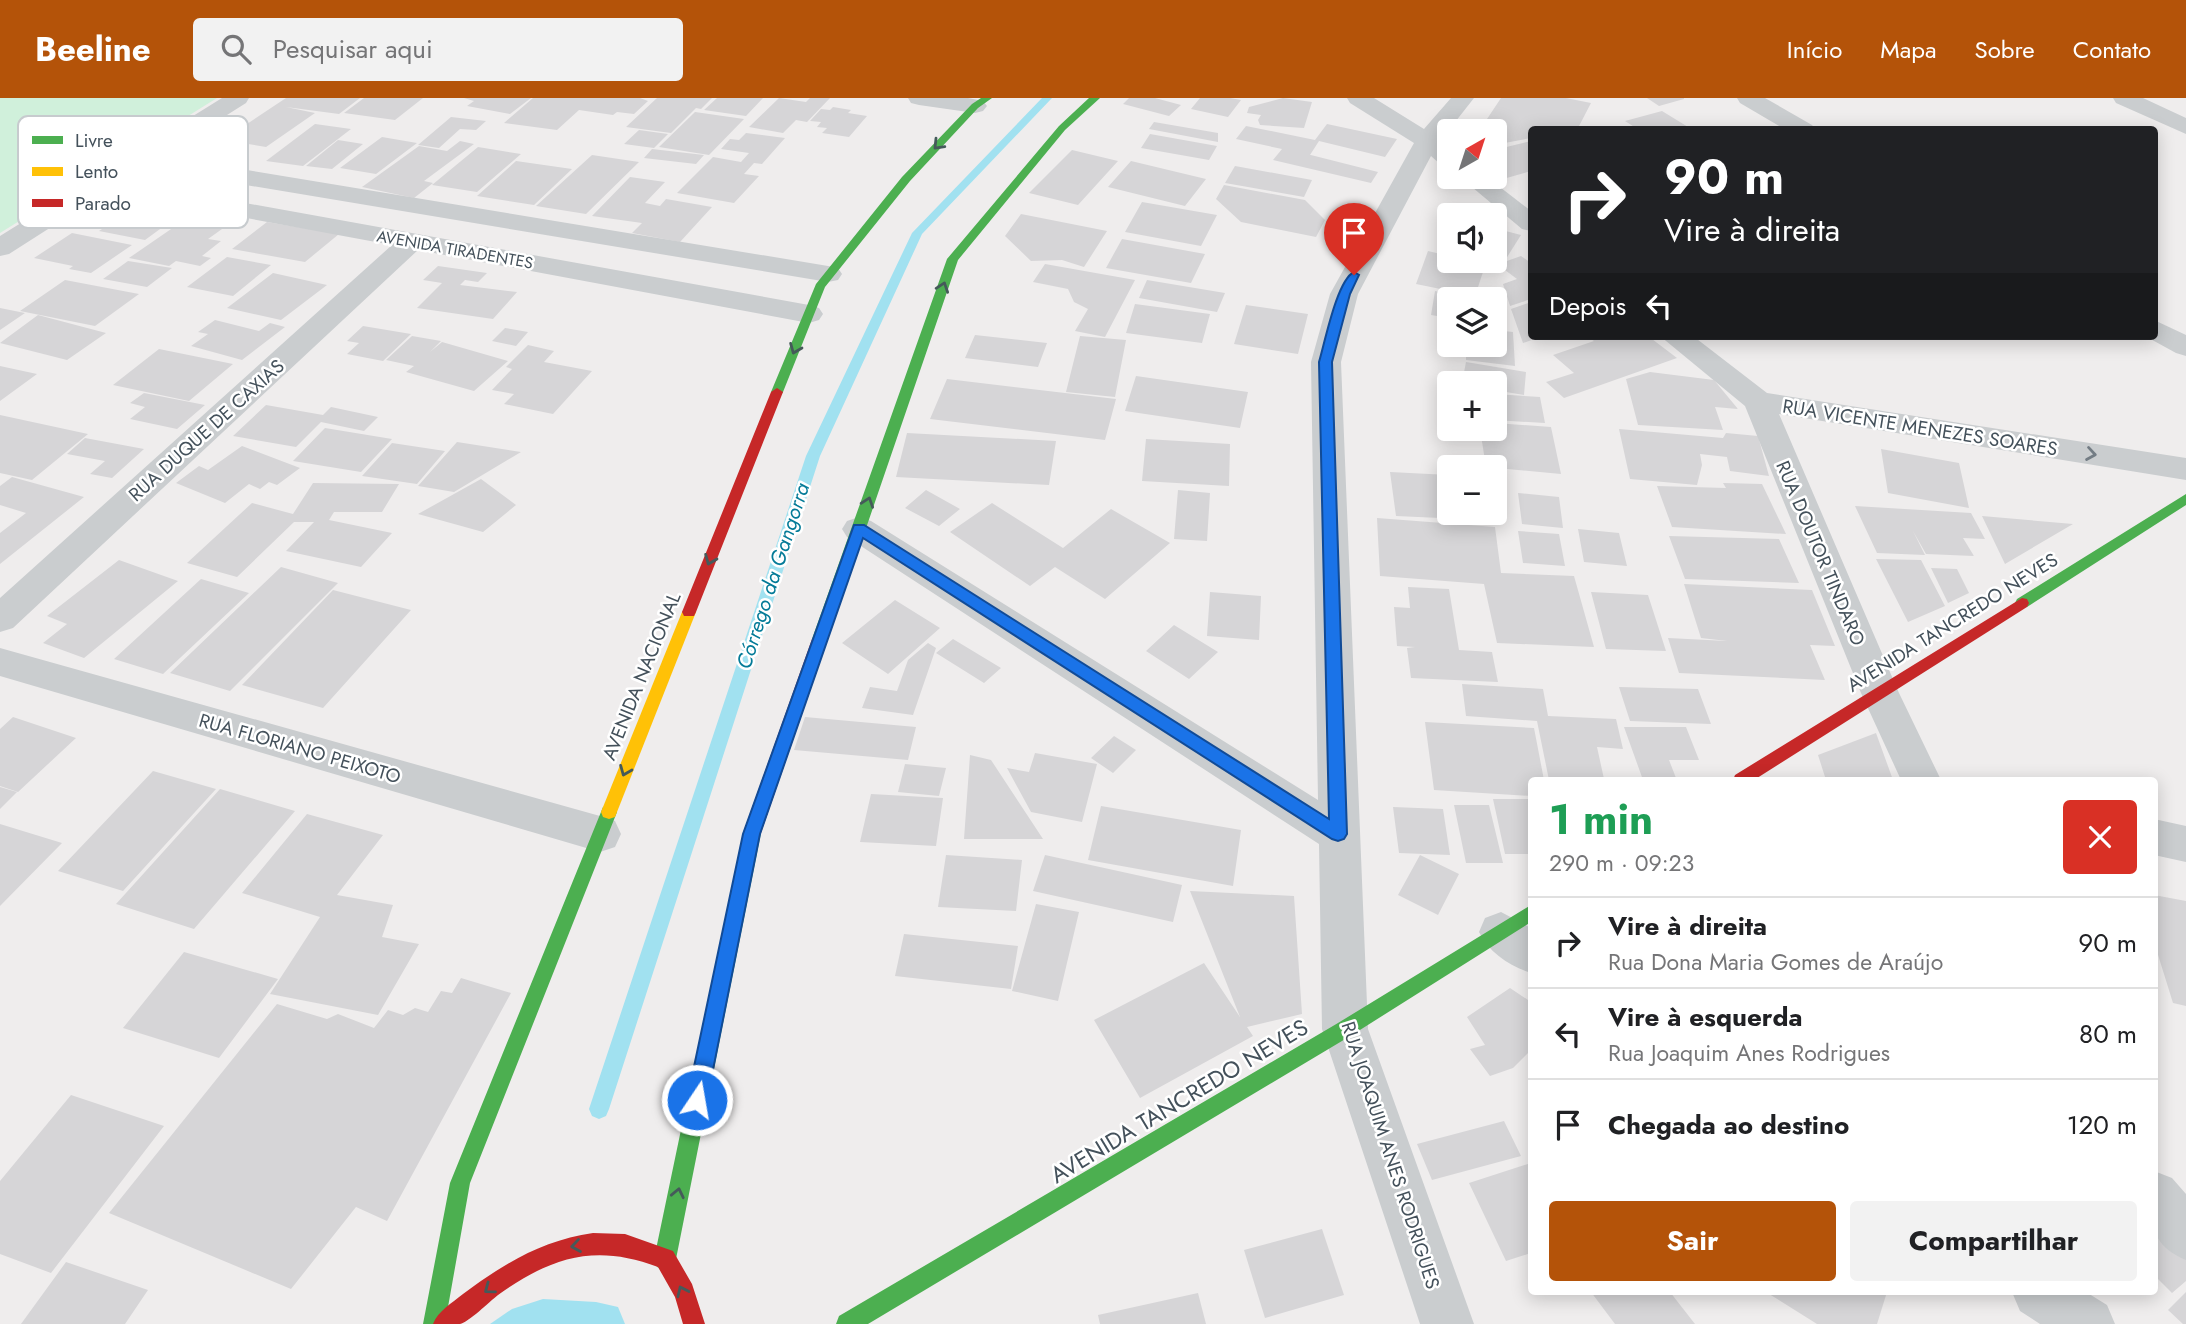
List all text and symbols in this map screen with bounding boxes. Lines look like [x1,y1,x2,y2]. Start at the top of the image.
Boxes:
search box [193,18,683,81]
text: Beeline [35,26,151,73]
icon: search [217,30,255,68]
text: Pesquisar aqui [273,30,433,68]
text: Início [1787,32,1842,67]
text: Mapa [1880,32,1937,67]
text: Sobre [1975,32,2035,67]
text: Contato [2073,32,2151,67]
legend [18,116,248,228]
north arrow [1437,119,1507,189]
map controls [1437,119,1507,525]
text: Livre [75,127,113,154]
one-way arrow [934,137,947,150]
text: 90 m [1664,142,1784,212]
icon: right [1549,154,1640,245]
text: Lento [75,158,118,185]
text: Parado [75,190,131,217]
pin [1324,203,1384,275]
button: sound [1437,203,1507,273]
text: Vire à direita [1664,207,1840,253]
icon: arrive [1335,214,1373,252]
street label: AVENIDA TIRADENTES [375,224,535,275]
one-way arrow [935,282,949,294]
button: layers [1437,287,1507,357]
text: Depois [1549,287,1626,325]
icon: left [1640,287,1678,325]
one-way arrow [790,342,804,354]
street label: RUA DUQUE DE CAXIAS [123,353,290,508]
button: + [1437,371,1507,441]
street label: RUA VICENTE MENEZES SOARES [1781,392,2059,463]
one-way arrow [2085,446,2097,461]
button: − [1437,455,1507,525]
street label: RUA DOUTOR TINDARO [1769,457,1872,650]
water label: Córrego da Gangorra [729,479,817,673]
one-way arrow [860,497,874,509]
street label: AVENIDA TANCREDO NEVES [1842,546,2063,699]
one-way arrow [704,553,718,565]
street label: AVENIDA NACIONAL [595,588,688,764]
street label: RUA FLORIANO PEIXOTO [196,707,404,790]
one-way arrow [619,764,633,776]
text: 1 min [1549,789,1653,850]
button: close [2063,800,2137,874]
text: 290 m · 09:23 [1549,846,1694,880]
text: Vire à direita [1608,907,1767,945]
icon: right [1549,924,1587,962]
text: 90 m [2078,924,2137,962]
text: Rua Dona Maria Gomes de Araújo [1608,945,1943,979]
text: Vire à esquerda [1608,998,1803,1036]
street label: AVENIDA TANCREDO NEVES [1044,1010,1314,1192]
icon: left [1549,1015,1587,1053]
text: 80 m [2079,1015,2137,1053]
street label: RUA JOAQUIM ANES RODRIGUES [1334,1018,1447,1292]
text: Rua Joaquim Anes Rodrigues [1608,1036,1890,1070]
position arrow [660,1063,734,1137]
icon: arrive [1549,1106,1587,1144]
text: Chegada ao destino [1608,1106,1849,1144]
text: 120 m [2067,1106,2137,1144]
one-way arrow [670,1187,685,1199]
button: Sair [1549,1201,1836,1281]
button: Compartilhar [1850,1201,2137,1281]
one-way arrow [570,1238,582,1253]
one-way arrow [484,1281,497,1293]
one-way arrow [676,1286,690,1298]

